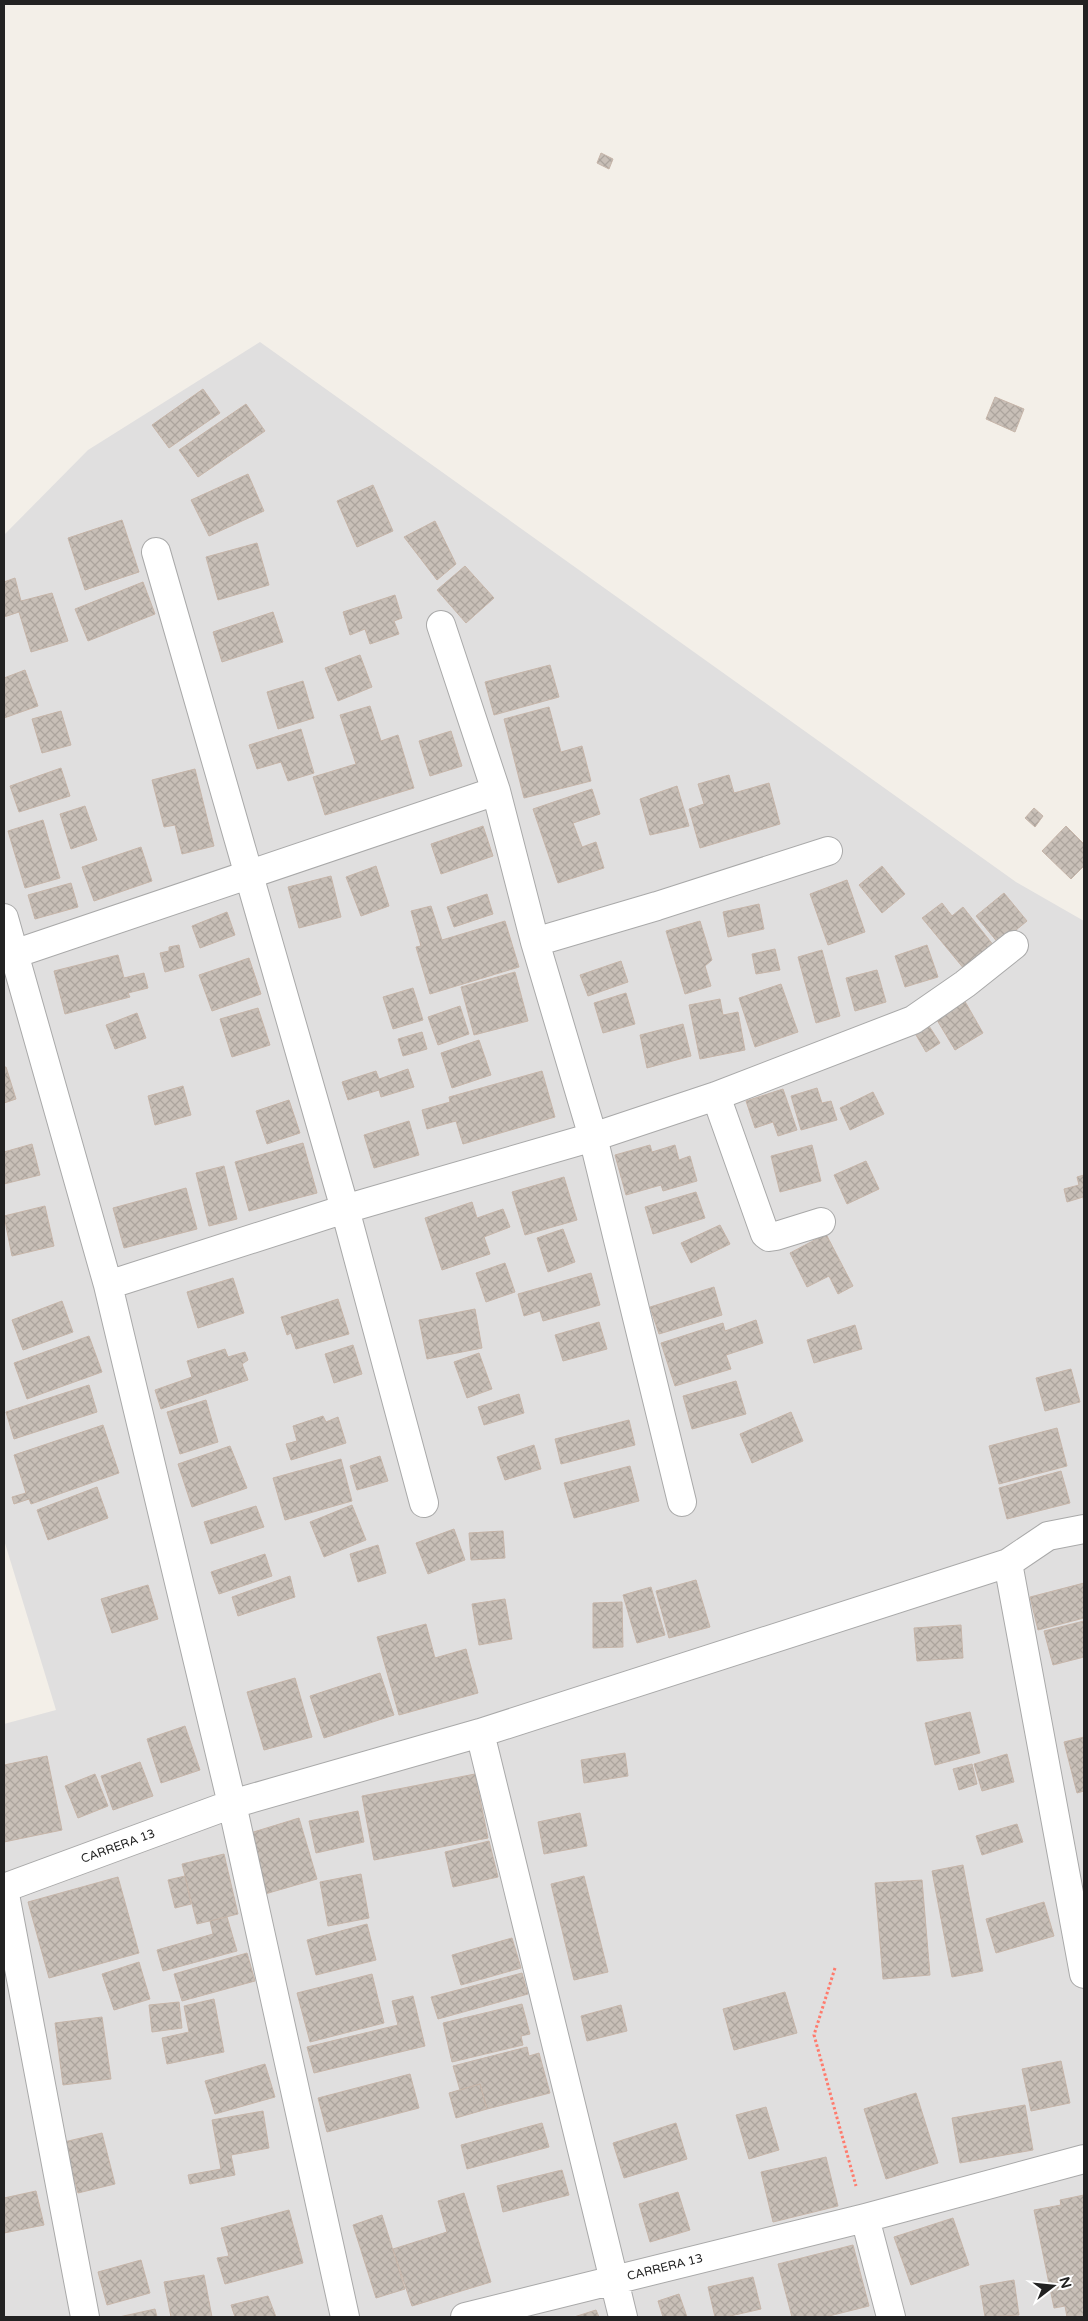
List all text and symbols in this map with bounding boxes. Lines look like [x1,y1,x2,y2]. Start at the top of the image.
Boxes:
street label: CARRERA 13 [79,1826,157,1866]
street label: CARRERA 13 [626,2251,704,2283]
north arrow [1028,2261,1078,2311]
text: N [1055,2275,1075,2290]

